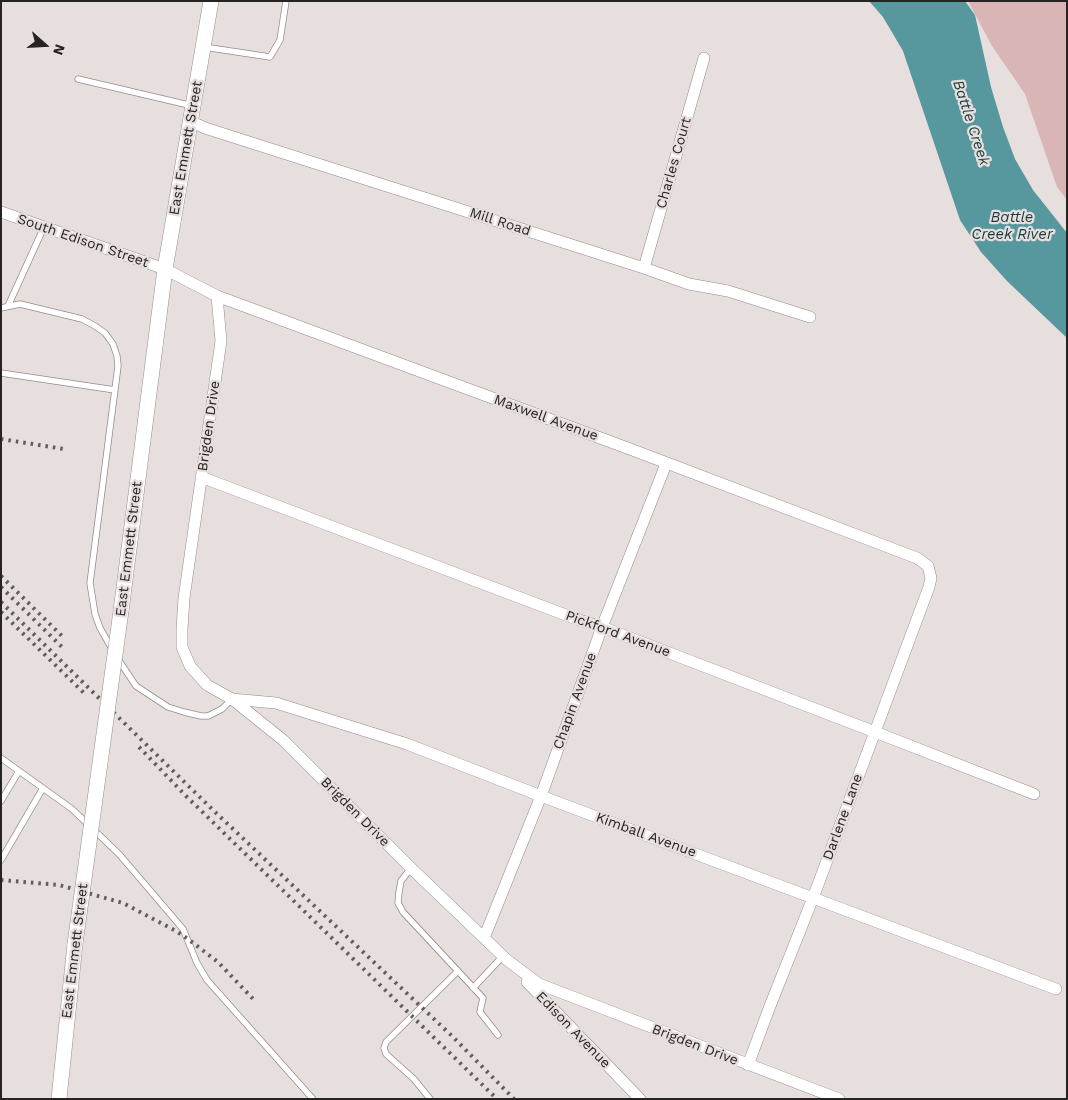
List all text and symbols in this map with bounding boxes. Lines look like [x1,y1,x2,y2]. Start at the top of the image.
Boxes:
north arrow [20,20,70,70]
text: N [50,42,68,57]
water label: Battle Creek [949,78,993,168]
street label: East Emmett Street [166,80,206,216]
street label: Charles Court [653,115,695,211]
street label: Mill Road [467,204,533,240]
water label: Battle Creek River [971,209,1053,244]
street label: South Edison Street [15,211,151,271]
street label: Brigden Drive [194,380,224,472]
street label: Maxwell Avenue [492,391,600,445]
street label: East Emmett Street [112,480,146,618]
street label: Pickford Avenue [563,607,673,661]
street label: Chapin Avenue [550,650,600,752]
street label: Darlene Lane [820,772,866,862]
street label: Brigden Drive [317,774,393,850]
street label: Kimball Avenue [593,809,699,861]
street label: East Emmett Street [58,882,92,1020]
street label: Edison Avenue [532,988,614,1072]
street label: Brigden Drive [649,1021,741,1069]

